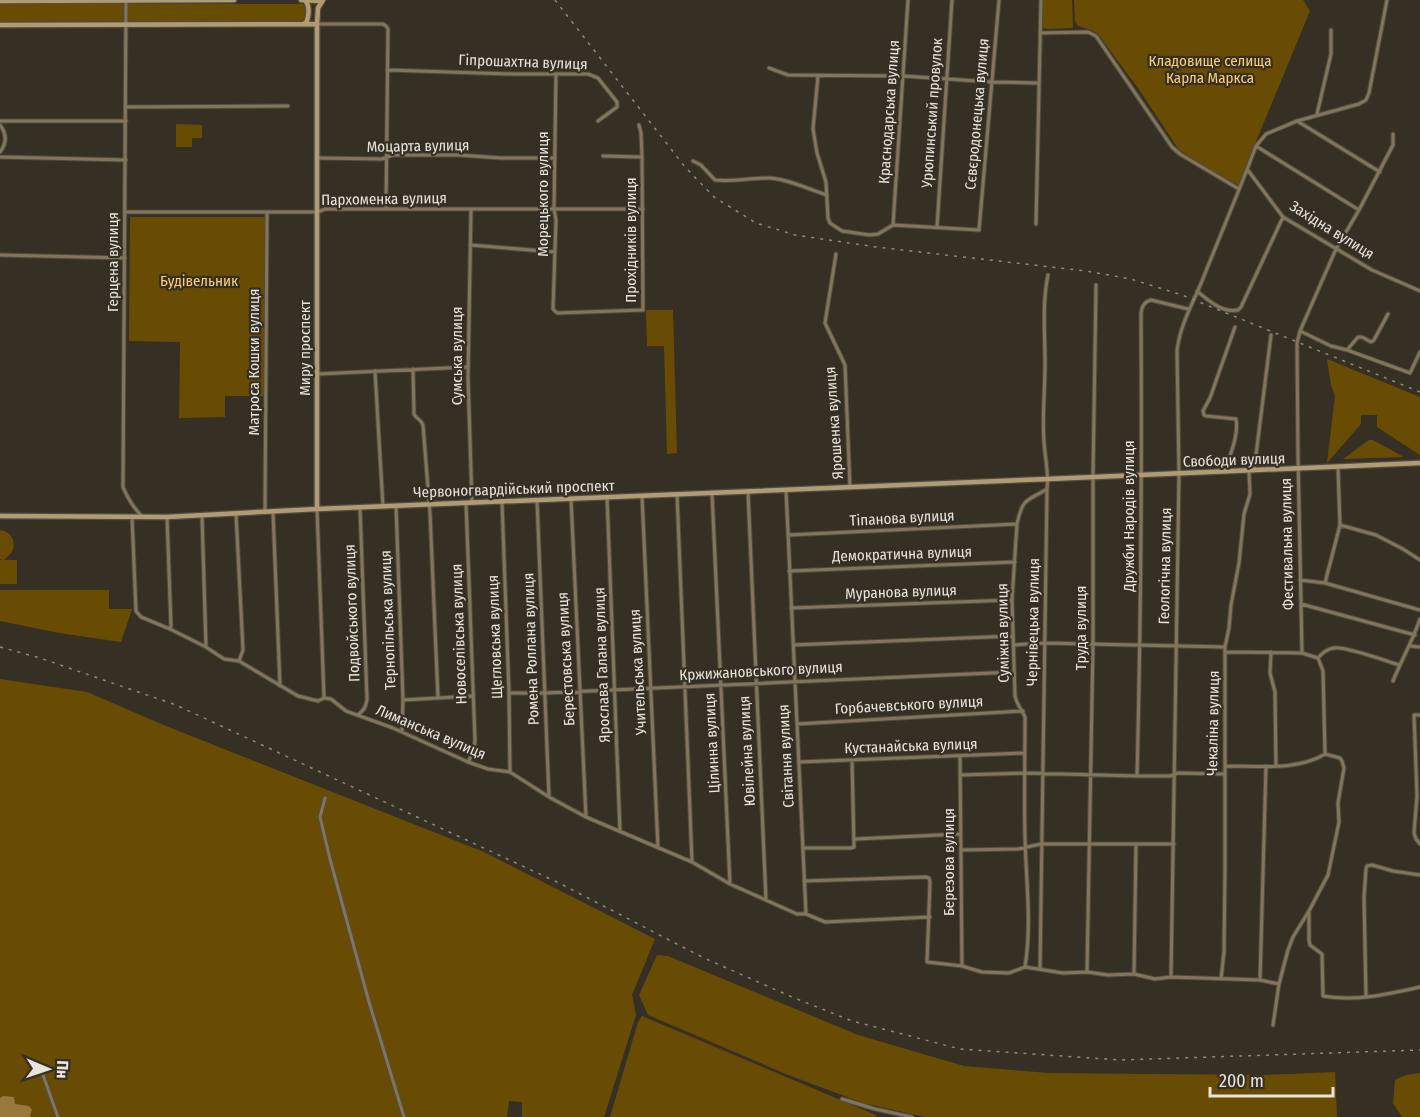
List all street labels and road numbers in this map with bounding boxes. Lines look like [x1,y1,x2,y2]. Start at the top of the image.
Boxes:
street label: Урюпинський провулок [918,37,946,190]
street label: Сєвєродонецька вулиця [961,37,993,191]
street label: Краснодарська вулиця [875,39,903,185]
street label: Гіпрошахтна вулиця [458,51,588,73]
street label: Морецького вулиця [534,131,552,257]
street label: Моцарта вулиця [366,136,470,156]
street label: Прохідників вулиця [622,177,640,303]
street label: Пархоменка вулиця [321,189,447,209]
street label: Західна вулиця [1286,197,1378,263]
street label: Герцена вулиця [104,212,122,312]
street label: Матроса Кошки вулиця [245,289,263,435]
street label: Миру проспект [296,299,314,396]
street label: Сумська вулиця [448,307,466,405]
street label: Ярошенка вулиця [821,366,847,480]
street label: Дружби Народів вулиця [1120,440,1138,593]
street label: Свободи вулиця [1182,449,1286,471]
street label: Червоногвардійський проспект [413,476,616,502]
street label: Фестивальна вулиця [1277,478,1297,610]
street label: Тіпанова вулиця [849,506,955,530]
street label: Геологічна вулиця [1155,507,1175,625]
street label: Демократична вулиця [831,543,972,565]
street label: Подвойського вулиця [341,544,363,682]
street label: Тернопільська вулиця [377,550,399,690]
street label: Чернівецька вулиця [1023,558,1043,686]
street label: Новоселівська вулиця [448,563,470,705]
street label: Ромена Роллана вулиця [519,572,543,726]
street label: Щегловська вулиця [484,575,506,699]
street label: Муранова вулиця [845,581,957,603]
street label: Суміжна вулиця [993,583,1013,683]
street label: Труда вулиця [1072,586,1090,670]
street label: Ярослава Галана вулиця [590,587,614,743]
street label: Берестовська вулиця [553,591,579,727]
street label: Учительська вулиця [626,609,650,736]
street label: Кржижановського вулиця [679,658,843,684]
street label: Чекаліна вулиця [1203,670,1223,776]
street label: Цілинна вулиця [700,692,724,794]
street label: Горбачевського вулиця [834,692,984,718]
street label: Ювілейна вулиця [735,695,759,807]
street label: Лиманська вулиця [373,701,489,763]
street label: Світання вулиця [774,704,798,808]
street label: Кустанайська вулиця [844,735,978,757]
street label: Березова вулиця [940,808,958,916]

